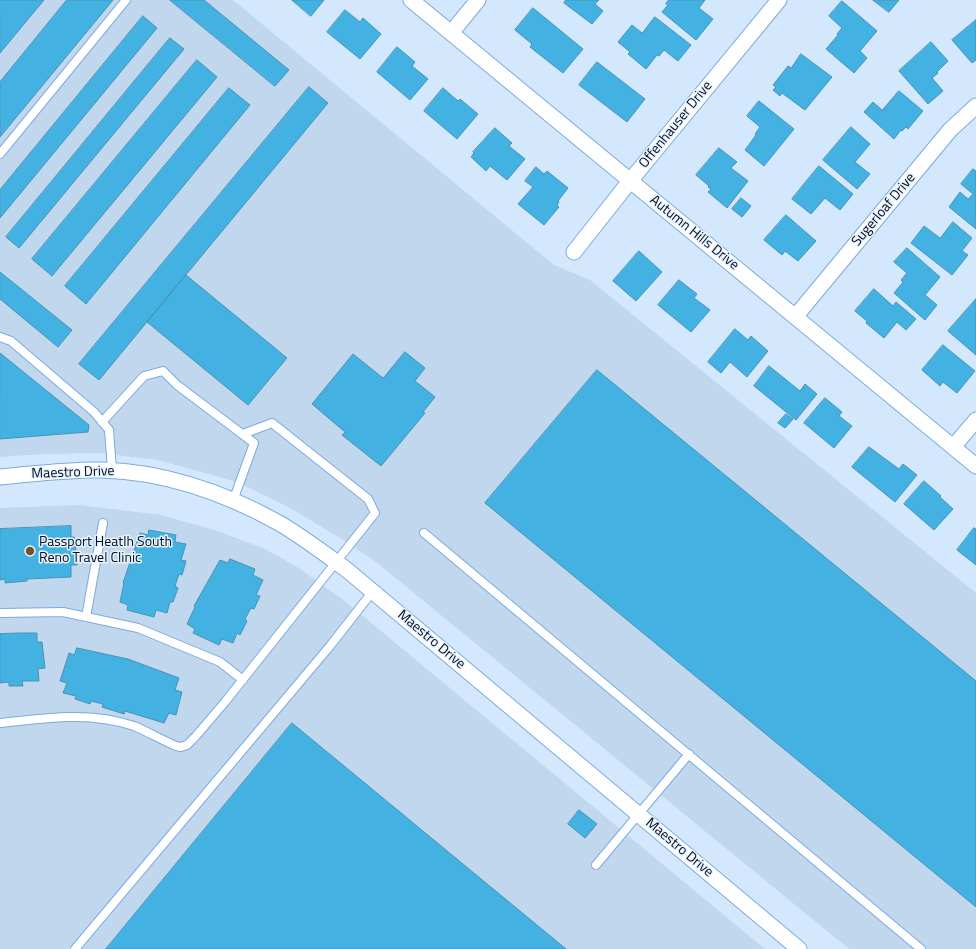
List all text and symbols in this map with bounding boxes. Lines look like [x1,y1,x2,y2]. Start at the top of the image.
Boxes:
street label: Offenhauser Drive [636,78,716,172]
street label: Sugerloaf Drive [849,170,919,250]
street label: Autumn Hills Drive [646,192,742,274]
street label: Maestro Drive [31,463,115,483]
place label: Passport Heatlh South Reno Travel Clinic [39,535,172,568]
marker: Passport Heatlh South Reno Travel Clinic [24,545,36,557]
street label: Maestro Drive [394,607,468,673]
street label: Maestro Drive [642,815,716,881]

